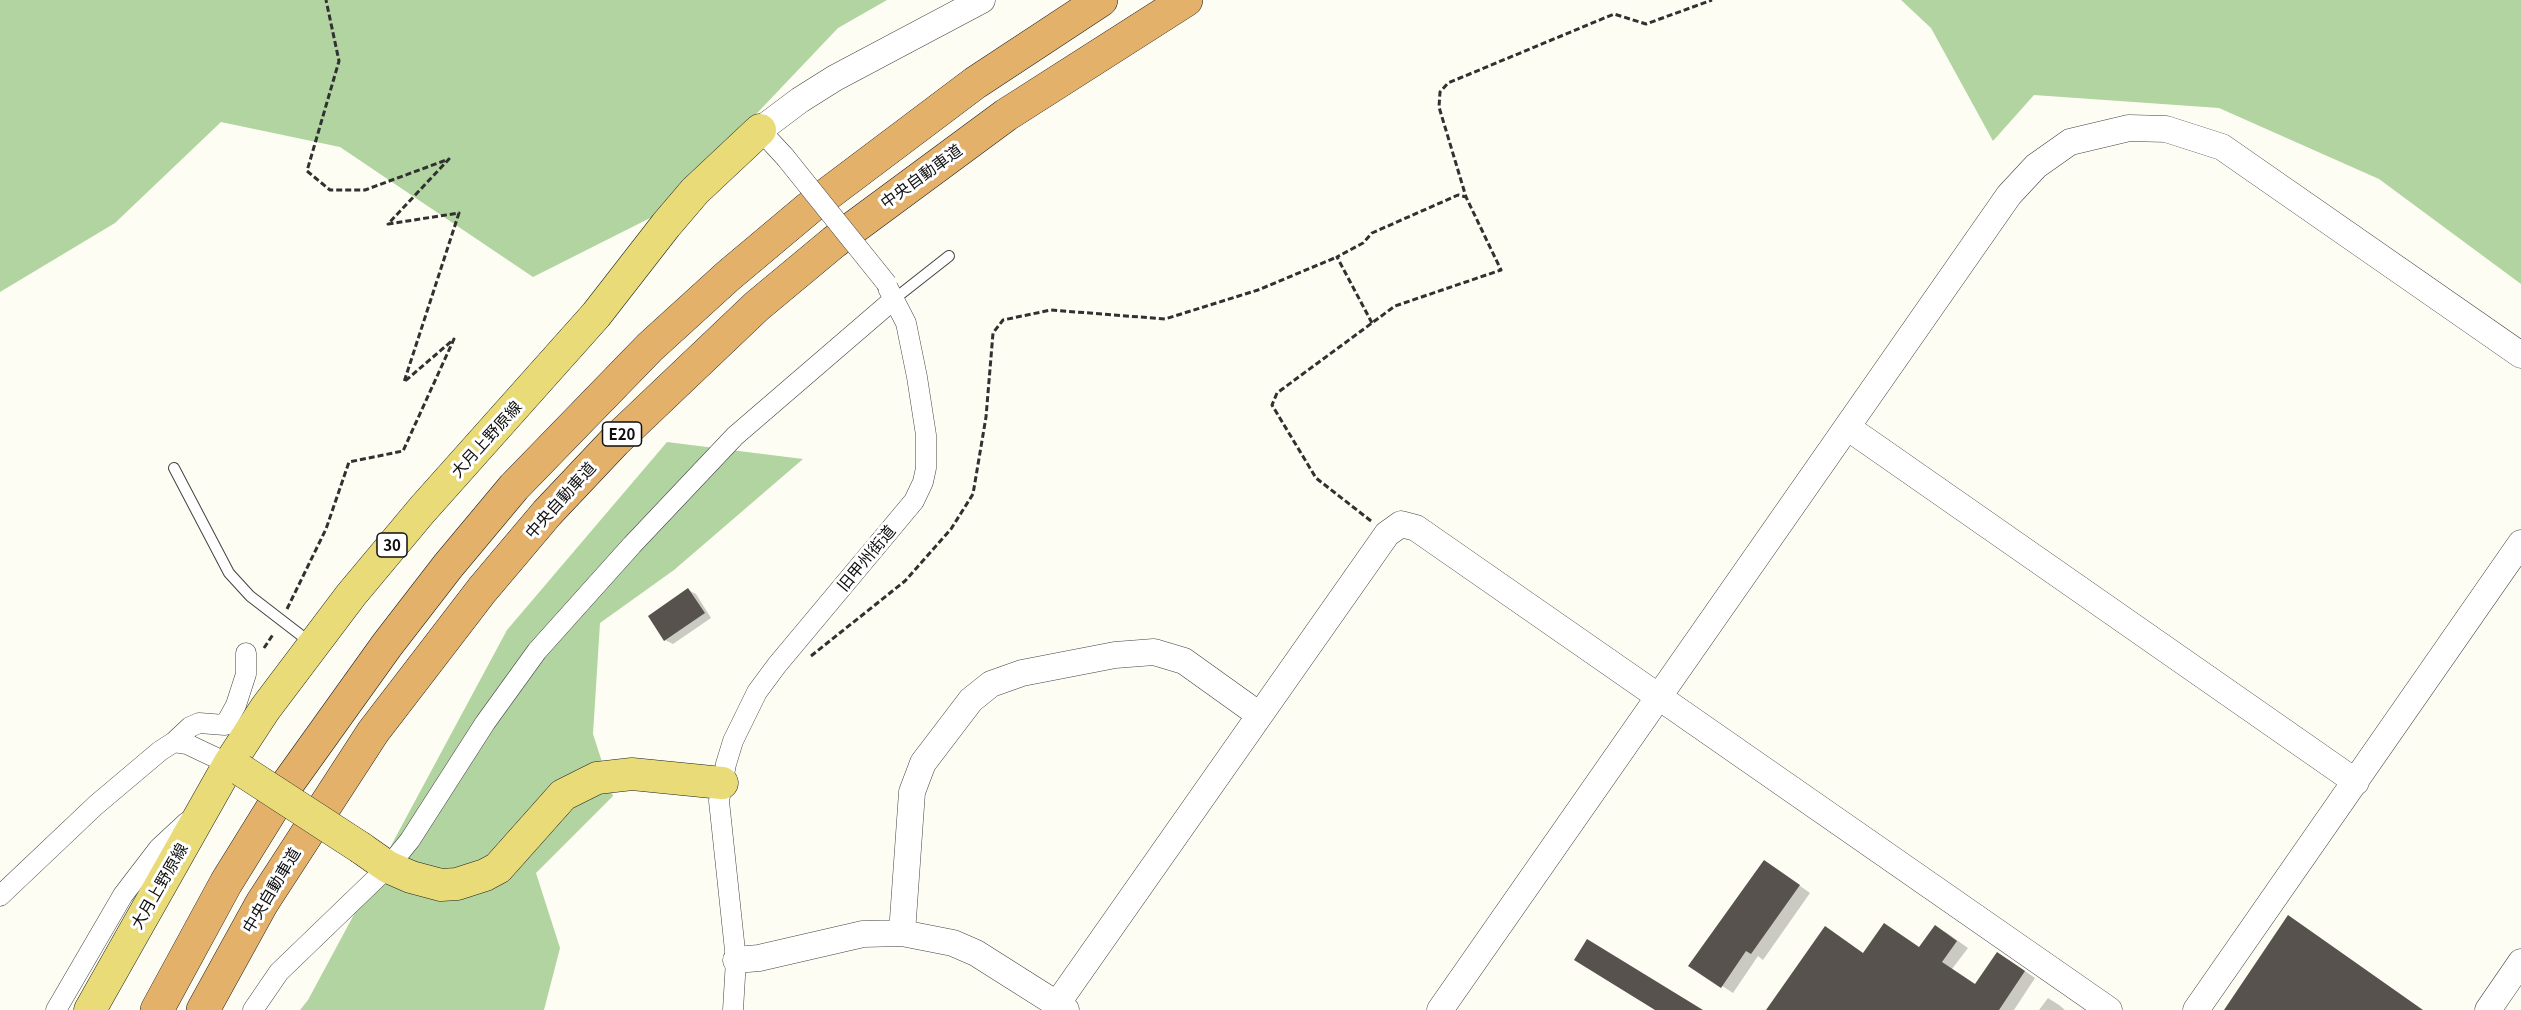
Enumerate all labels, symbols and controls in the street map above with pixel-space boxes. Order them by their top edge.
street label: 中央自動車道 [877,140,965,212]
street label: 大月上野原線 [447,397,525,481]
road number: E20 [602,422,642,446]
street label: 中央自動車道 [521,458,599,542]
street label: 旧甲州街道 [833,521,899,595]
road number: 30 [377,533,407,557]
street label: 大月上野原線 [127,840,191,932]
street label: 中央自動車道 [238,844,304,936]

